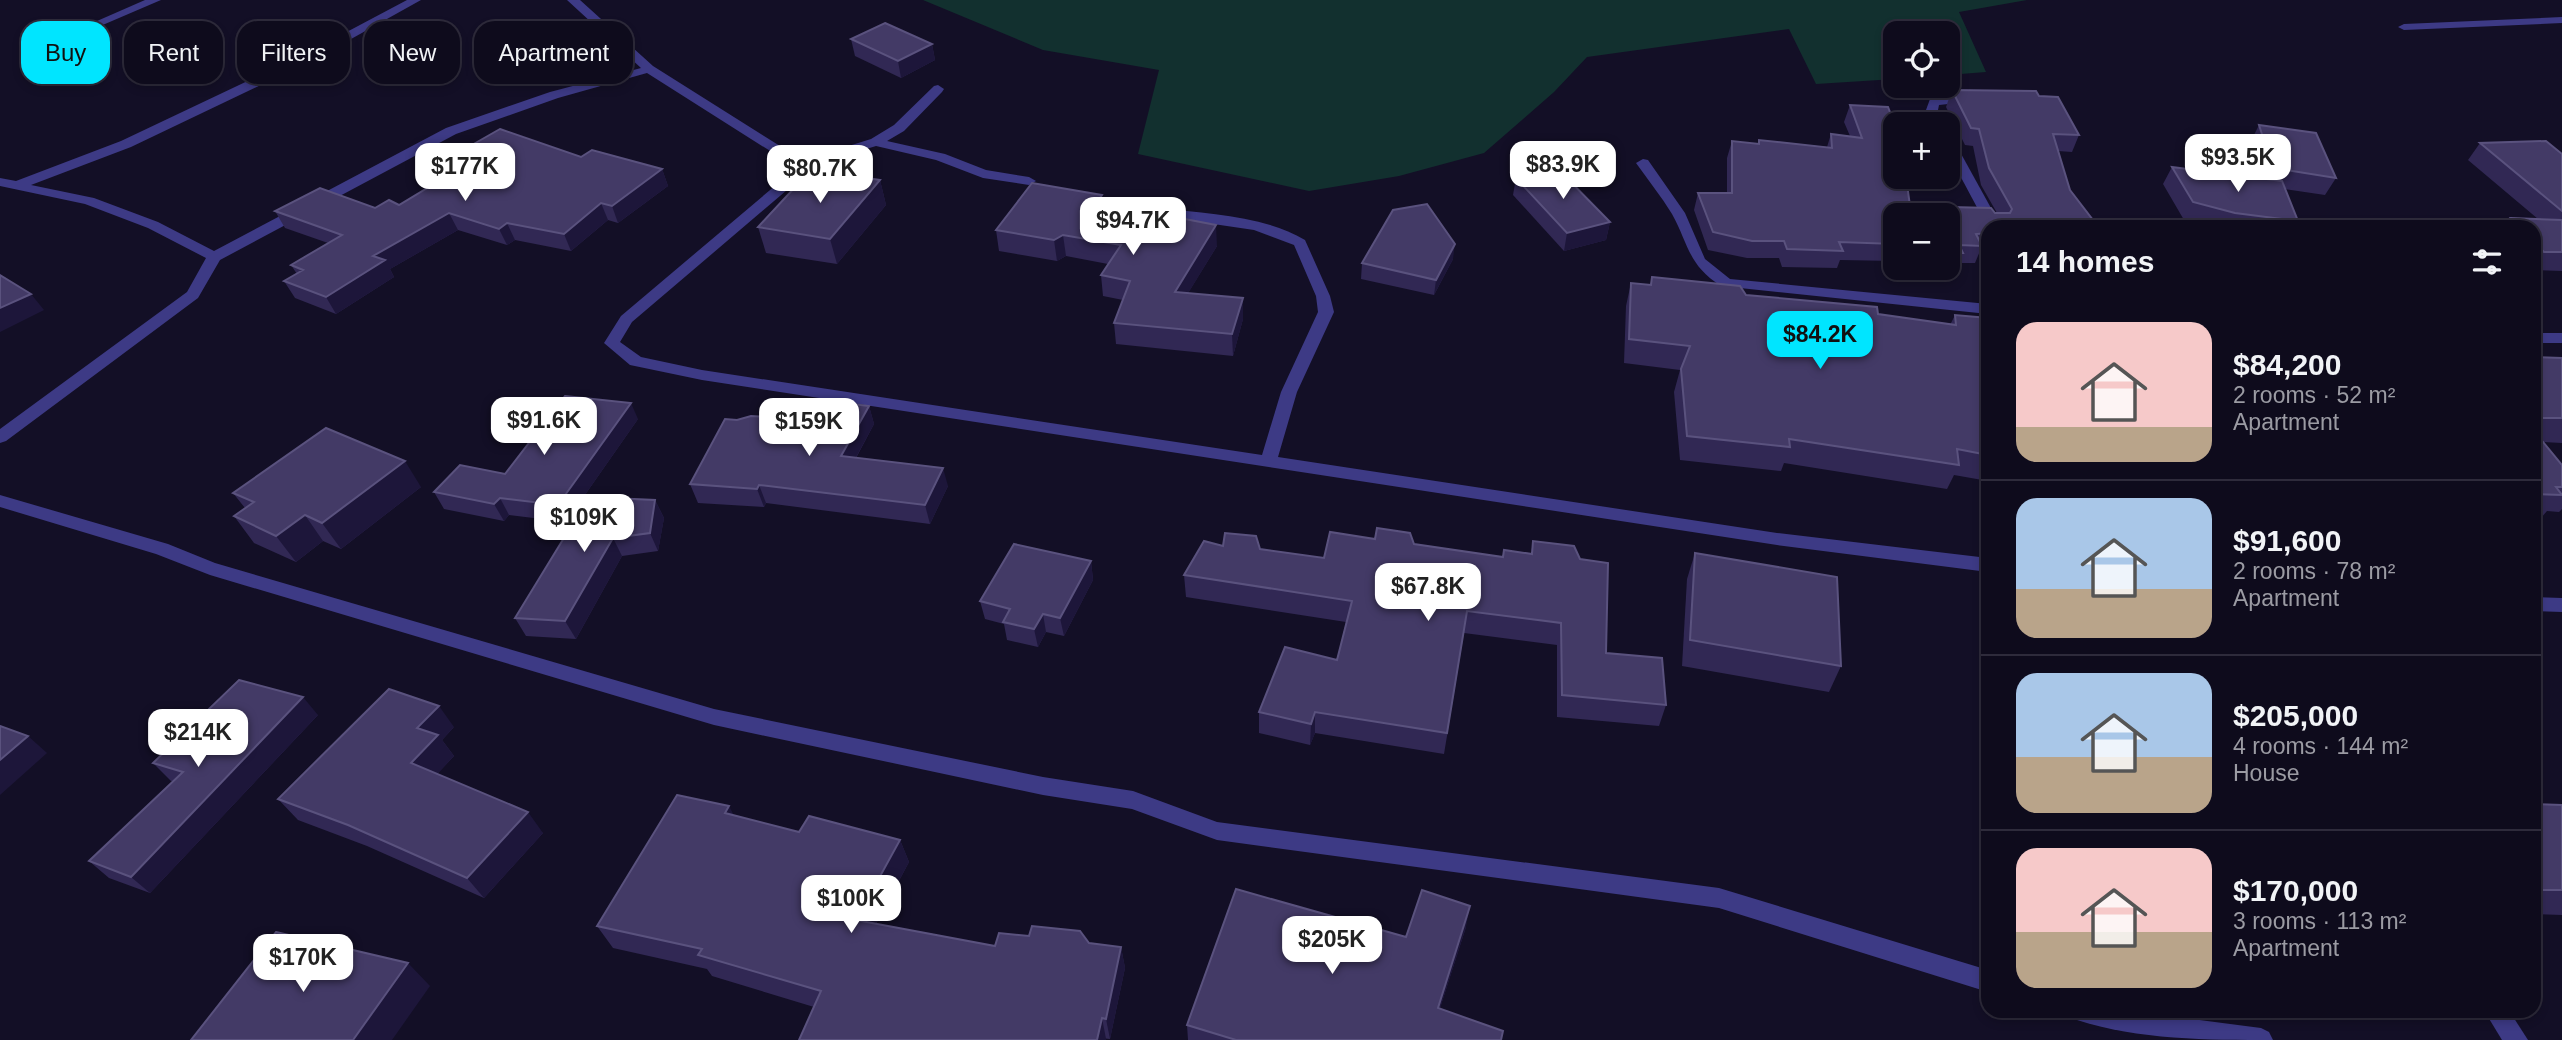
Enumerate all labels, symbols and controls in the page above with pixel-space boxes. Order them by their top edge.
chip: Buy [21,21,110,84]
chip: Rent [124,21,223,84]
chip: Filters [237,21,350,84]
chip: New [364,21,460,84]
chip: Apartment [474,21,633,84]
map controls [1883,21,1960,280]
button: locate [1883,21,1960,98]
button: + [1883,112,1960,189]
pin: $93.5K [2181,134,2295,194]
pin: $83.9K [1506,142,1620,201]
pin: $177K [416,144,514,203]
text: $93.5K [2201,144,2275,170]
pin: $80.7K [763,146,877,205]
text: $83.9K [1526,151,1600,177]
text: $177K [431,153,499,179]
text: $80.7K [783,155,857,181]
pin: $94.7K [1076,198,1190,257]
button: − [1883,203,1960,280]
text: $94.7K [1096,207,1170,233]
icon: filters [2468,243,2506,281]
text: 14 homes [2016,245,2154,278]
pin: $84.2K [1763,312,1877,371]
text: $84.2K [1783,321,1857,347]
text: $84,200 [2233,348,2341,381]
icon: home [2072,350,2156,434]
text: 2 rooms · 52 m² [2233,382,2395,408]
pin: $91.6K [487,398,601,457]
pin: $159K [760,398,858,458]
text: $91.6K [507,407,581,433]
text: $159K [775,408,843,434]
text: Apartment [2233,409,2339,435]
pin: $109K [535,494,633,554]
text: $109K [550,504,618,530]
text: $91,600 [2233,524,2341,557]
icon: home [2072,526,2156,610]
text: 2 rooms · 78 m² [2233,558,2395,584]
pin: $67.8K [1371,564,1485,623]
text: $67.8K [1391,573,1465,599]
text: Apartment [2233,585,2339,611]
text: $205,000 [2233,699,2358,732]
icon: home [2072,701,2156,785]
pin: $214K [149,710,247,769]
text: $214K [164,719,232,745]
text: 4 rooms · 144 m² [2233,733,2408,759]
text: House [2233,760,2299,786]
text: $170,000 [2233,874,2358,907]
pin: $100K [802,876,900,935]
icon: home [2072,876,2156,960]
text: $100K [817,885,885,911]
text: 3 rooms · 113 m² [2233,908,2406,934]
pin: $205K [1283,916,1381,976]
text: $205K [1298,926,1366,952]
pin: $170K [254,934,352,994]
text: Apartment [2233,935,2339,961]
text: $170K [269,944,337,970]

